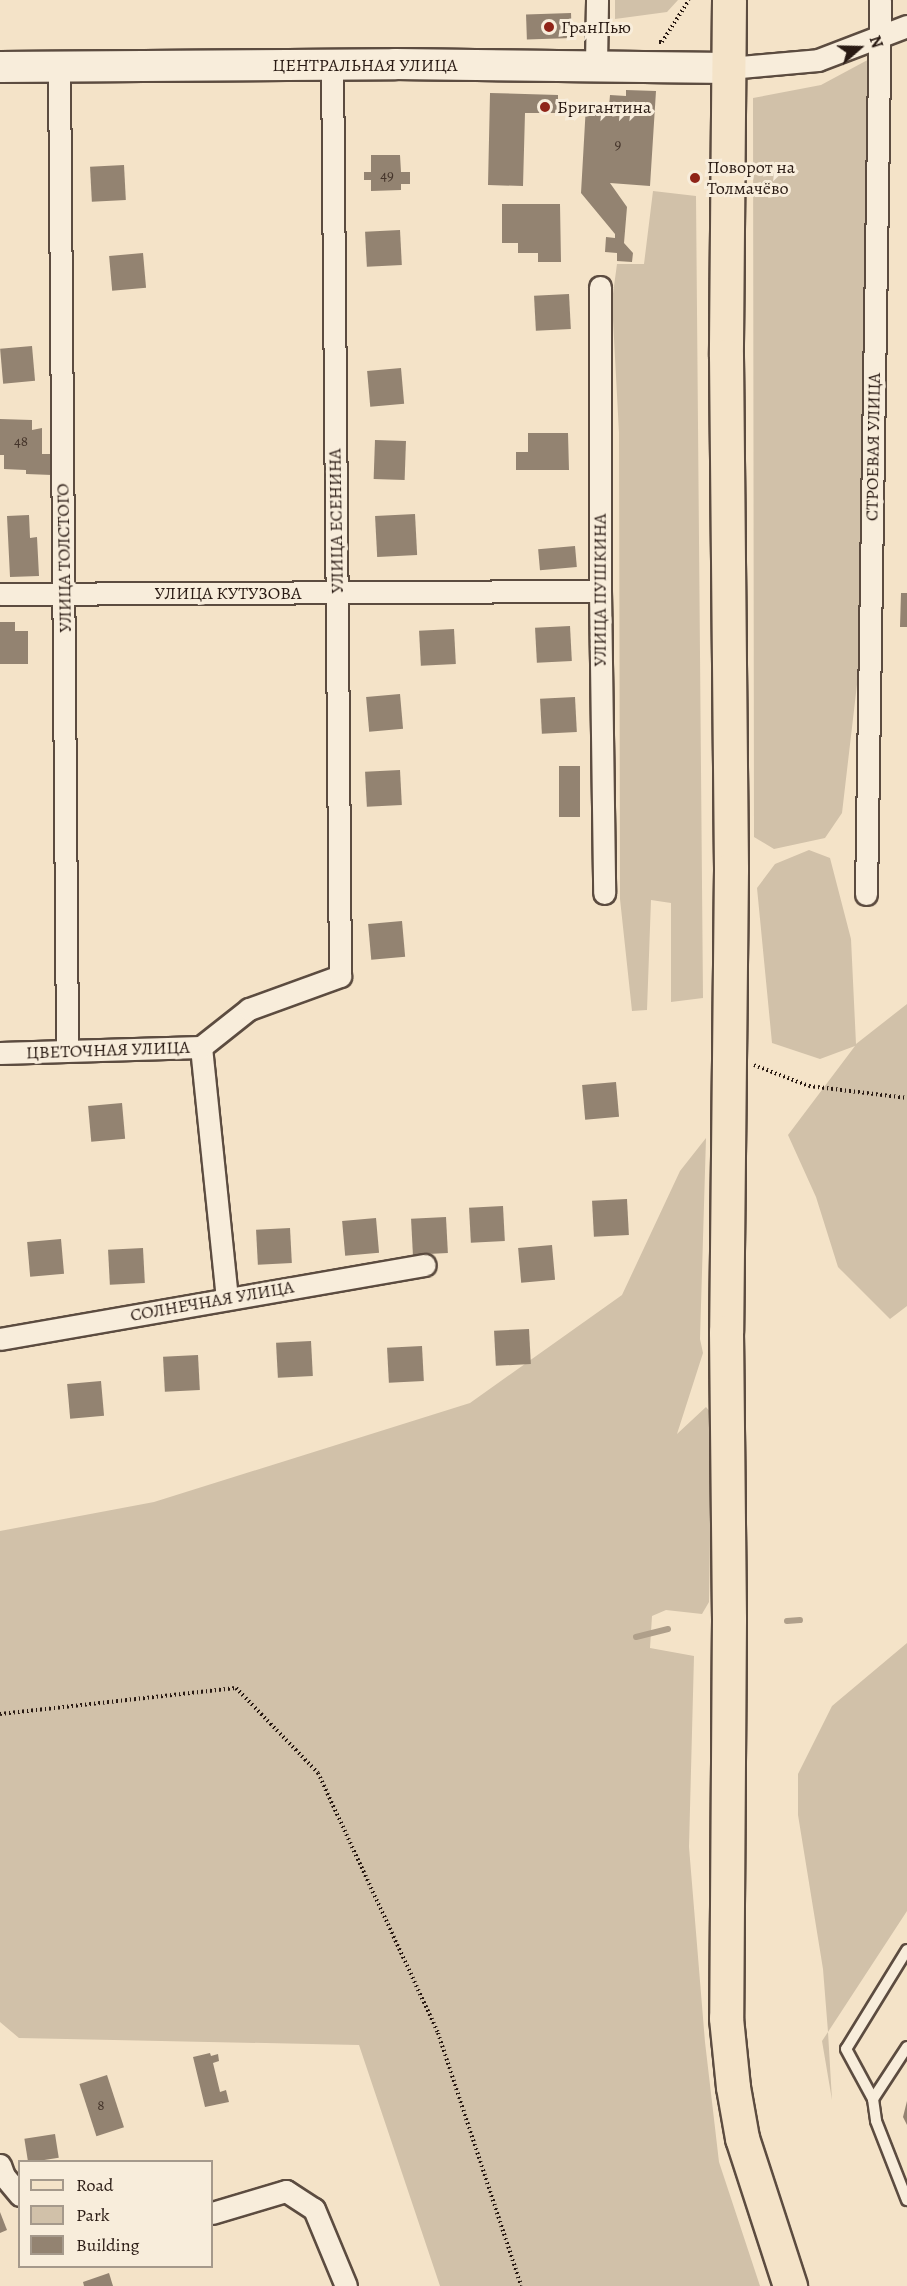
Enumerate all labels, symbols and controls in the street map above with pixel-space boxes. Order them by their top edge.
place label: ГранПью [561,16,631,38]
north arrow [829,18,889,78]
marker: ГранПью [542,20,556,34]
text: N [864,33,888,51]
street label: ЦЕНТРАЛЬНАЯ УЛИЦА [272,54,458,76]
place label: Бригантина [557,96,651,118]
marker: Бригантина [538,100,552,114]
house number: 9 [615,136,621,154]
place label: Поворот на Толмачёво [707,157,795,200]
house number: 49 [380,167,394,185]
marker: Поворот на Толмачёво [688,171,702,185]
street label: СТРОЕВАЯ УЛИЦА [861,373,885,521]
house number: 48 [14,433,28,451]
street label: УЛИЦА ЕСЕНИНА [324,448,348,594]
street label: УЛИЦА ТОЛСТОГО [52,483,76,633]
street label: УЛИЦА ПУШКИНА [589,513,611,667]
street label: УЛИЦА КУТУЗОВА [155,582,301,604]
street label: ЦВЕТОЧНАЯ УЛИЦА [26,1036,190,1064]
street label: СОЛНЕЧНАЯ УЛИЦА [129,1276,295,1326]
house number: 8 [97,2097,105,2115]
legend [18,2160,213,2268]
text: Road [76,2173,113,2197]
text: Park [76,2203,110,2227]
text: Building [76,2233,140,2257]

